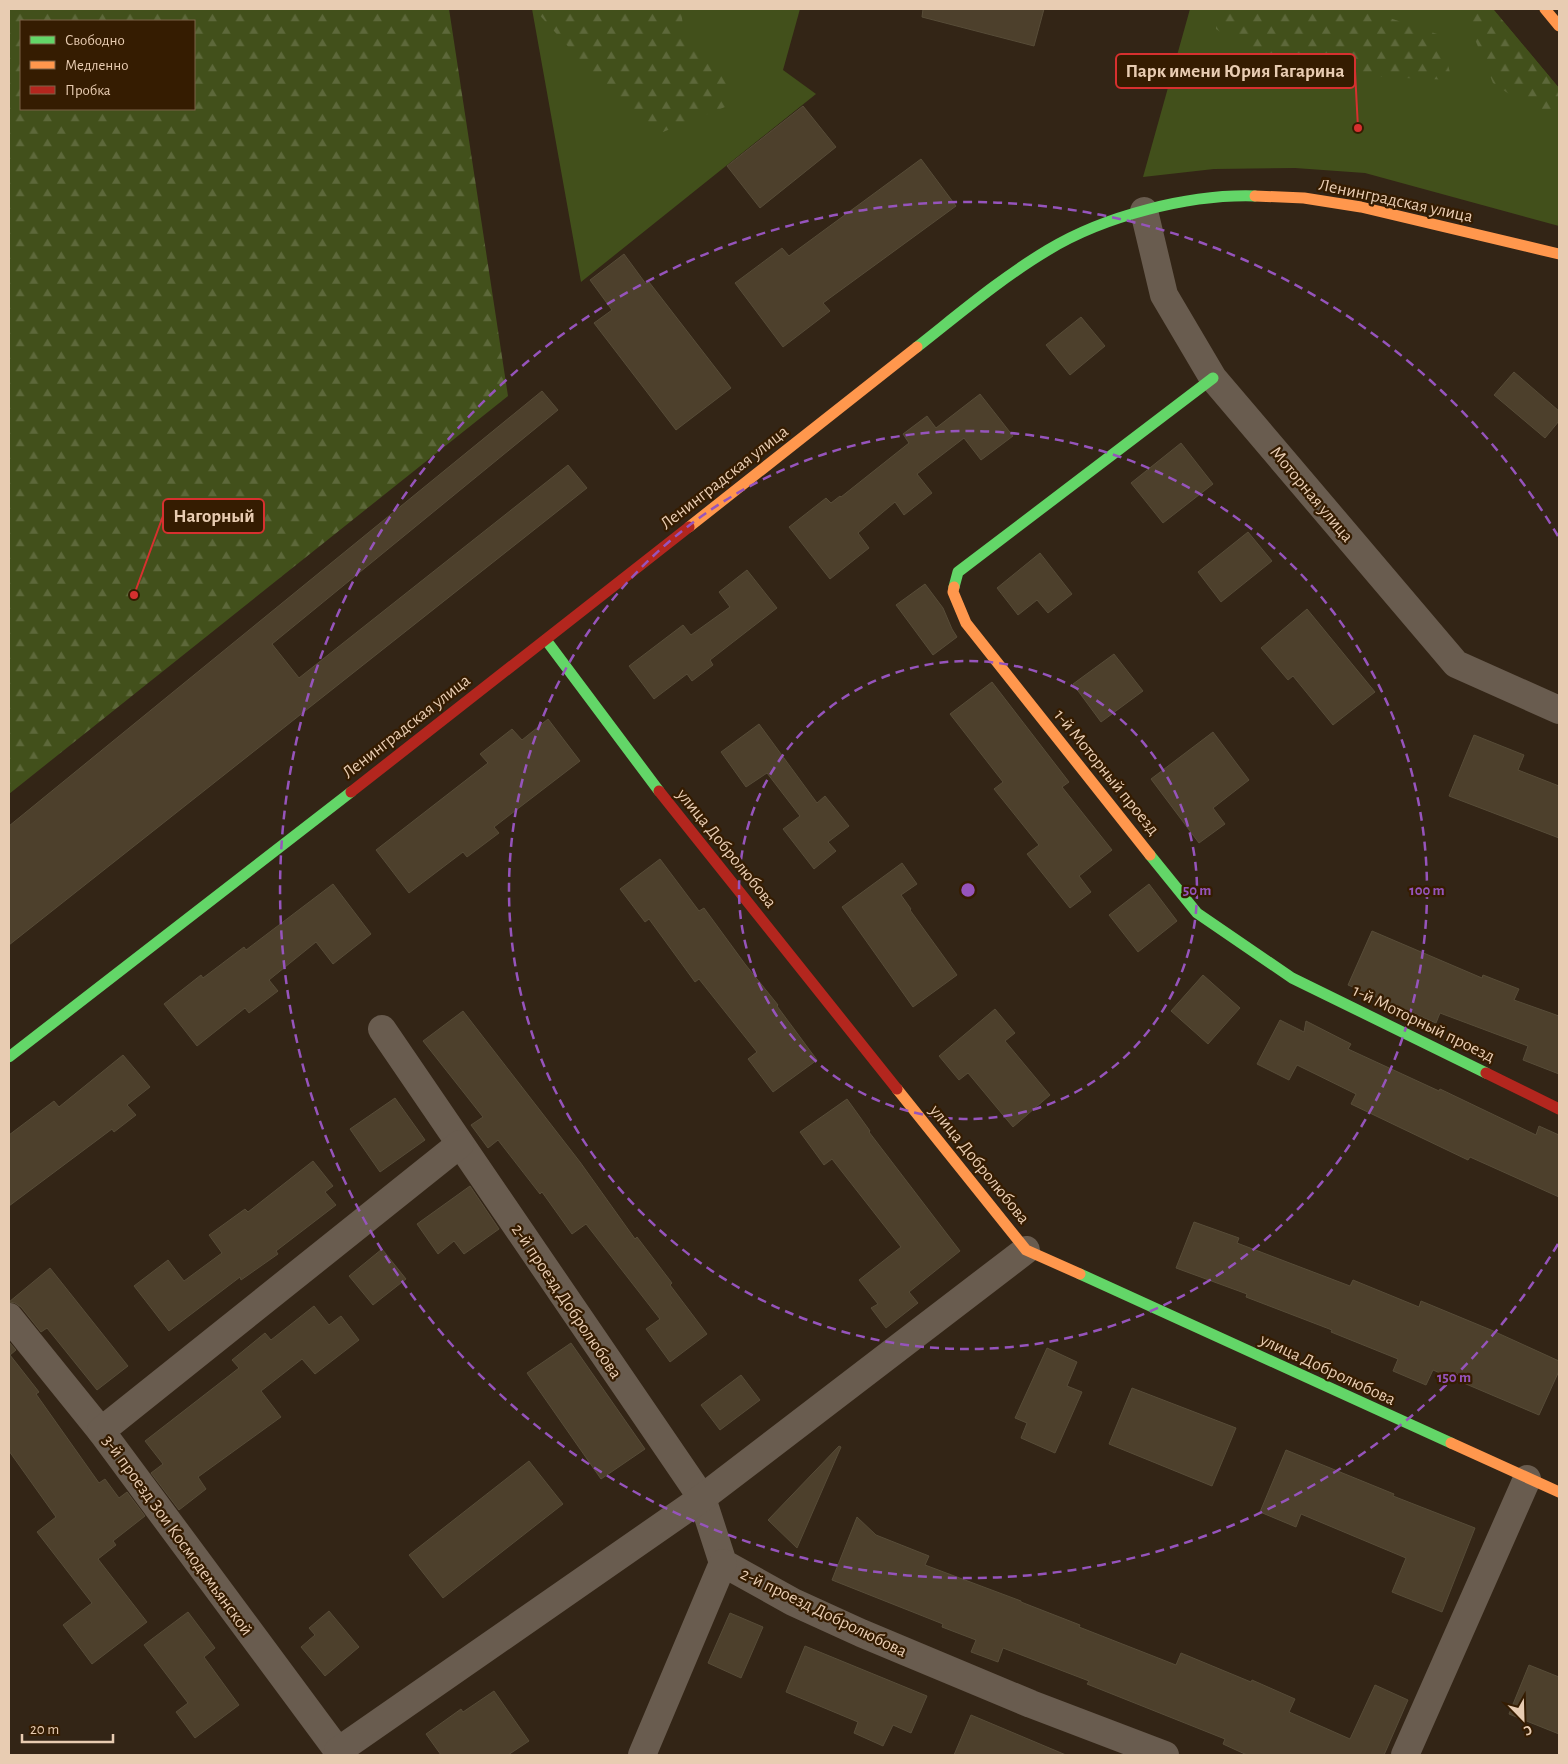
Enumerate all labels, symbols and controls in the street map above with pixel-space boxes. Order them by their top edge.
legend [20,20,195,110]
text: Свободно [65,33,125,48]
callout: Парк имени Юрия Гагарина [1116,54,1355,88]
text: Медленно [65,58,129,73]
text: Парк имени Юрия Гагарина [1125,62,1345,81]
text: Пробка [65,83,111,98]
street label: Ленинградская улица [1317,176,1474,226]
street label: Ленинградская улица [657,422,792,533]
street label: Моторная улица [1266,443,1356,546]
callout: Нагорный [163,499,264,533]
text: Нагорный [173,507,255,526]
street label: Ленинградская улица [339,671,474,782]
street label: 1-й Моторный проезд [1050,706,1162,839]
street label: улица Добролюбова [672,784,780,912]
centre of rings [959,881,977,899]
text: 50 m [1183,883,1211,898]
text: 100 m [1409,883,1445,898]
street label: 1-й Моторный проезд [1350,982,1498,1066]
street label: улица Добролюбова [925,1100,1033,1228]
street label: 2-й проезд Добролюбова [508,1220,625,1382]
street label: улица Добролюбова [1256,1329,1399,1409]
text: 150 m [1437,1370,1471,1385]
street label: 3-й проезд Зои Космодемьянской [99,1432,256,1639]
street label: 2-й проезд Добролюбова [738,1564,910,1661]
north arrow [1498,1694,1548,1744]
scale bar [22,1712,114,1744]
text: 20 m [30,1722,59,1737]
text: С [1521,1722,1534,1738]

